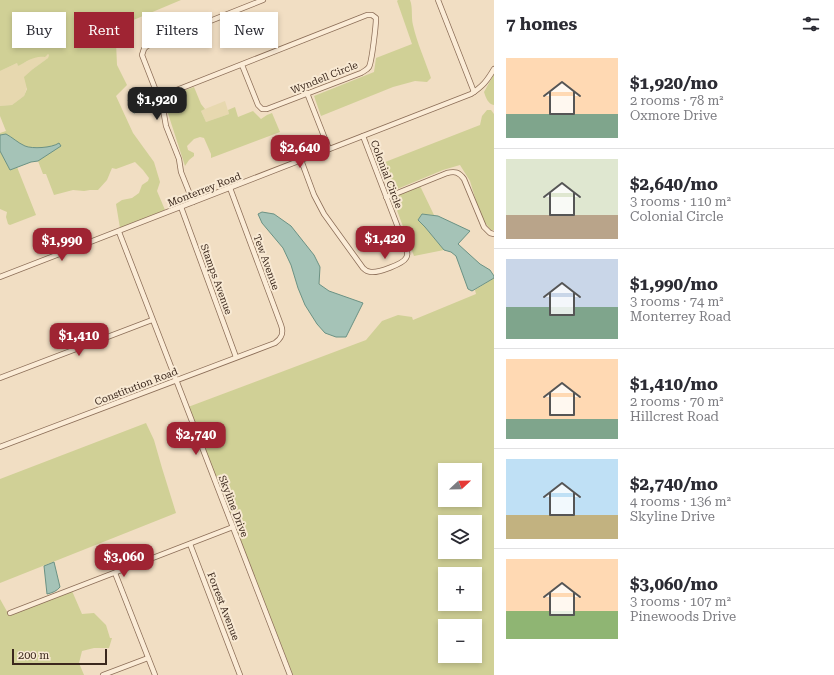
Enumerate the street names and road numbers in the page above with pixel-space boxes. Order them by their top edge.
street label: Wyndell Circle [289,59,360,96]
street label: Colonial Circle [369,139,405,210]
street label: Monterrey Road [166,170,243,209]
street label: Tew Avenue [251,233,282,292]
street label: Stamps Avenue [199,242,235,316]
street label: Constitution Road [93,365,180,407]
street label: Skyline Drive [217,474,251,539]
street label: Forrest Avenue [205,571,242,642]

